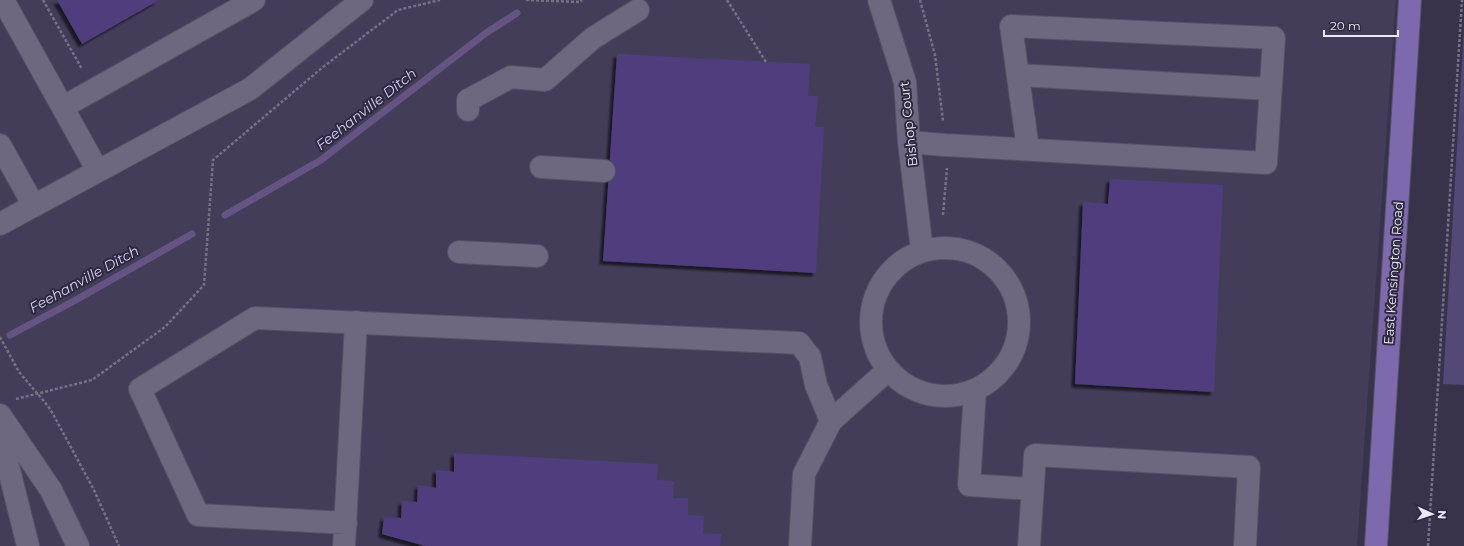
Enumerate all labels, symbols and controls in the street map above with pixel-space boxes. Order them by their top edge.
scale bar [1324,12,1398,38]
text: 20 m [1330,18,1361,33]
water label: Feehanville Ditch [312,64,420,154]
street label: Bishop Court [896,81,920,167]
street label: East Kensington Road [1380,201,1406,345]
water label: Feehanville Ditch [26,241,142,317]
north arrow [1412,494,1452,534]
text: N [1435,510,1449,519]

